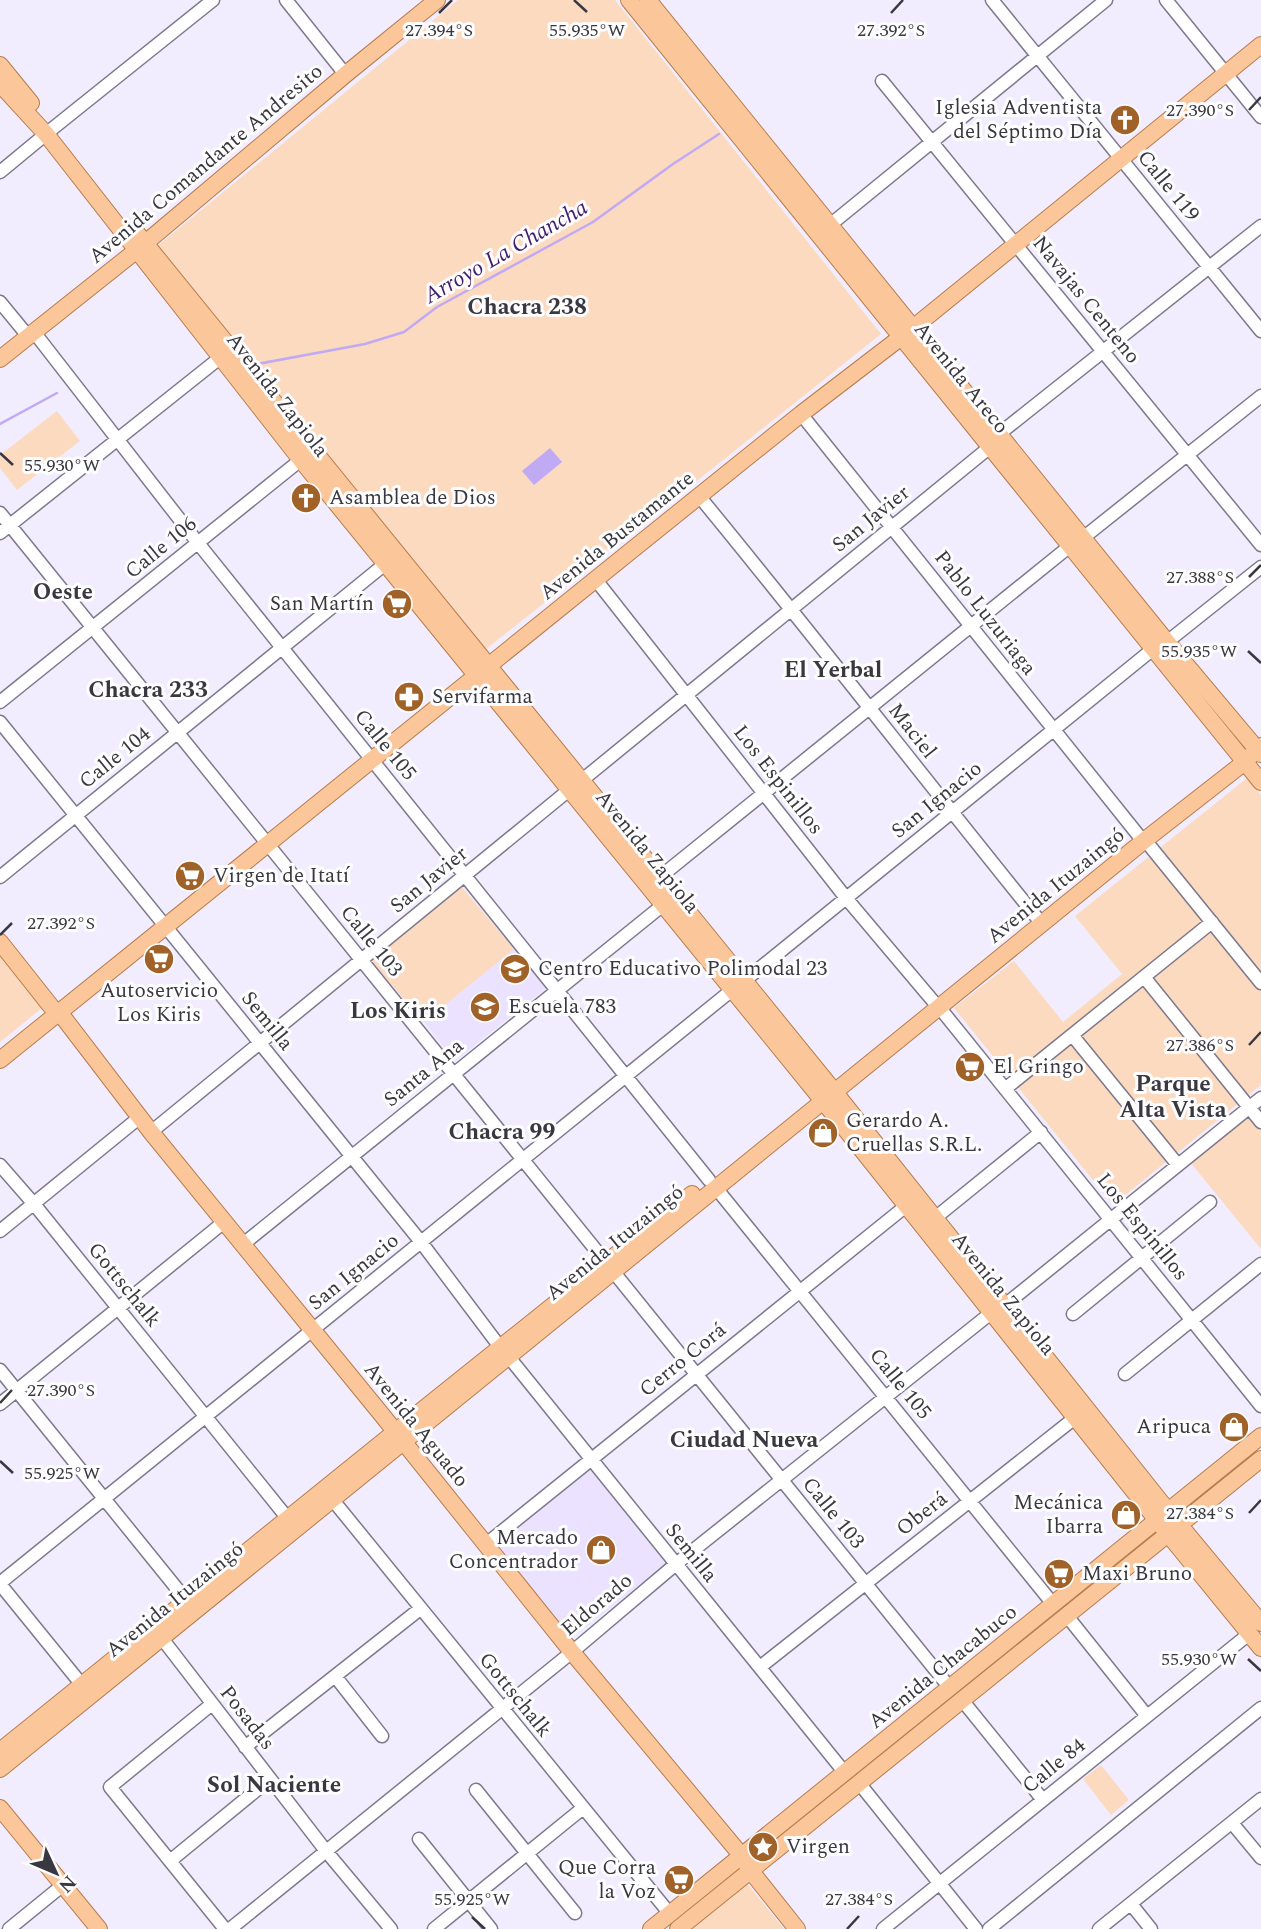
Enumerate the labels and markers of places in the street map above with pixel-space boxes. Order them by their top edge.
place label: Iglesia Adventista del Séptimo Día [935,92,1103,148]
church icon: Iglesia Adventista del Séptimo Día [1108,103,1142,137]
church icon: Asamblea de Dios [289,481,323,515]
place label: Asamblea de Dios [329,482,496,514]
supermarket icon: San Martín [380,587,414,621]
place label: San Martín [270,588,374,620]
pharmacy icon: Servifarma [392,680,426,714]
place label: Servifarma [432,681,533,713]
supermarket icon: Virgen de Itatí [173,859,207,893]
place label: Virgen de Itatí [213,860,351,892]
supermarket icon: Autoservicio Los Kiris [142,942,176,976]
school or university icon: Centro Educativo Polimodal 23 [498,952,532,986]
place label: Centro Educativo Polimodal 23 [538,953,828,985]
place label: Autoservicio Los Kiris [100,975,218,1031]
school or university icon: Escuela 783 [468,990,502,1024]
place label: Escuela 783 [508,991,616,1023]
supermarket icon: El Gringo [953,1050,987,1084]
place label: El Gringo [993,1051,1084,1083]
place label: Gerardo A. Cruellas S.R.L. [846,1105,982,1161]
shop icon: Gerardo A. Cruellas S.R.L. [806,1116,840,1150]
shop icon: Aripuca [1217,1410,1251,1444]
place label: Aripuca [1136,1411,1212,1443]
place label: Mecánica Ibarra [1013,1487,1104,1543]
shop icon: Mecánica Ibarra [1109,1498,1143,1532]
place label: Mercado Concentrador [449,1522,578,1578]
shop icon: Mercado Concentrador [584,1533,618,1567]
supermarket icon: Maxi Bruno [1042,1557,1076,1591]
place label: Maxi Bruno [1082,1558,1192,1590]
place icon: Virgen [746,1830,780,1864]
place label: Virgen [786,1831,850,1863]
place label: Que Corra la Voz [558,1852,657,1908]
supermarket icon: Que Corra la Voz [662,1863,696,1897]

